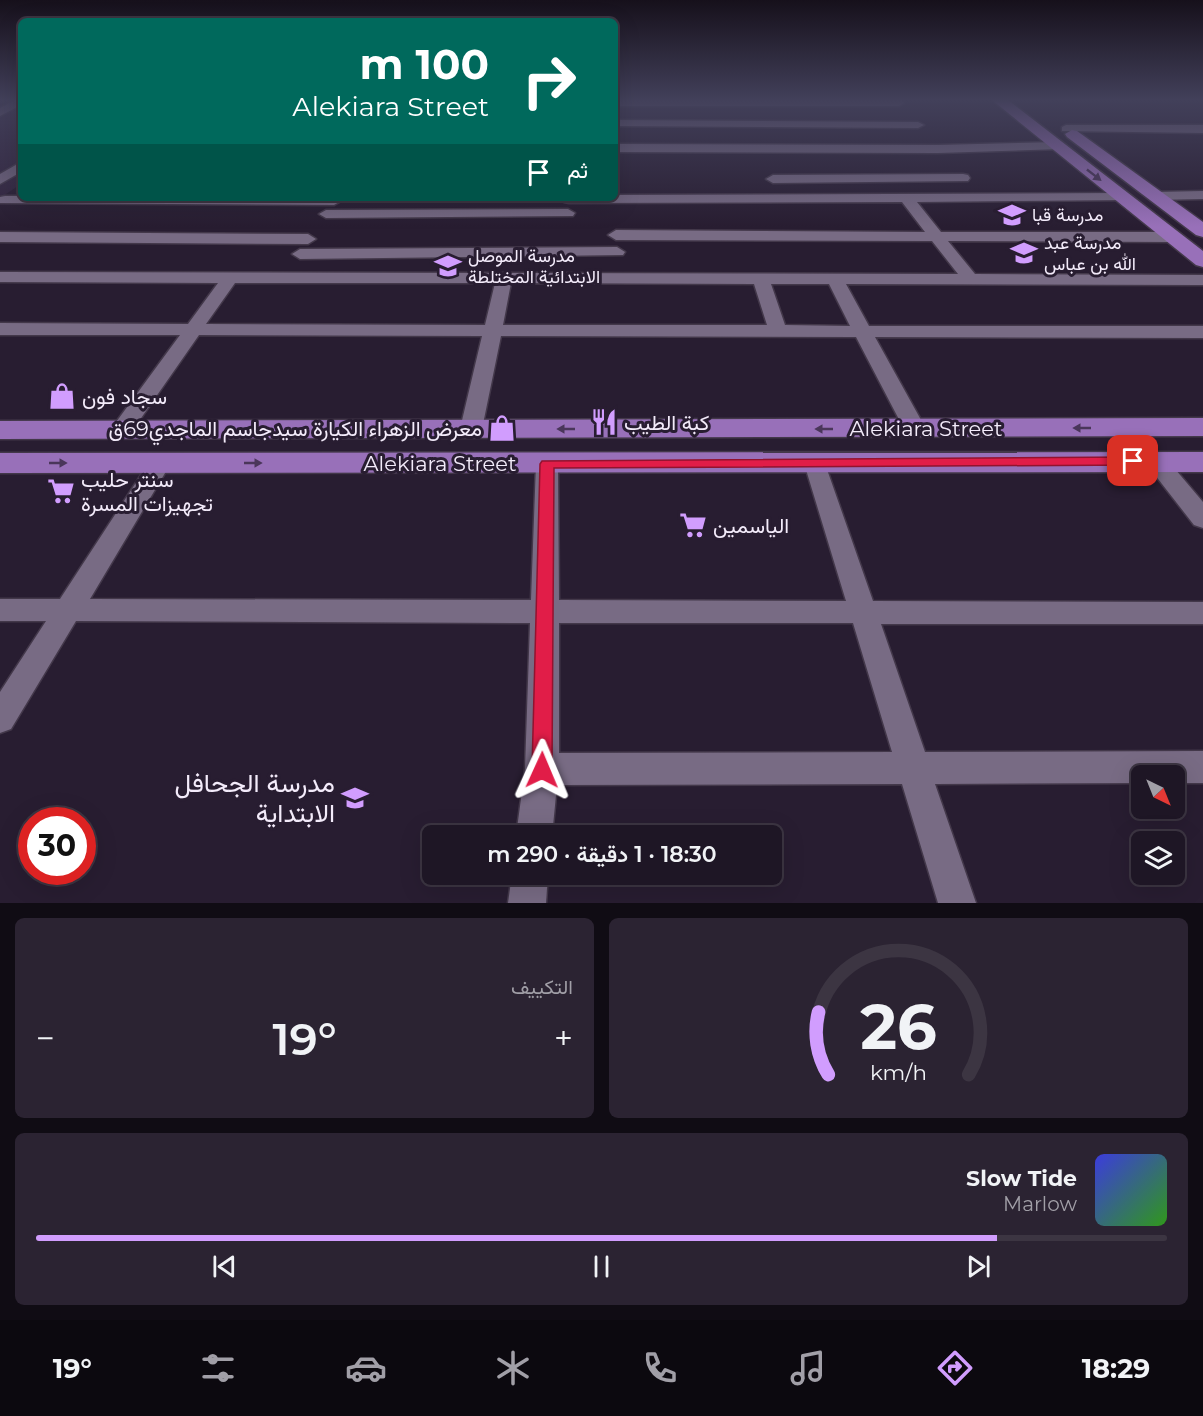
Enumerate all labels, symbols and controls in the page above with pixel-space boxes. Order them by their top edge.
text: 100 m [360,38,489,90]
icon: right [510,42,588,120]
text: Alekiara Street [292,90,489,123]
icon: arrive [522,156,555,189]
text: ثم [567,157,588,184]
one-way arrow [1086,169,1102,182]
school or university icon: مدرسة قبا [997,200,1027,230]
place label: مدرسة قبا [1032,204,1103,226]
place label: مدرسة عبد الله بن عباس [1044,232,1136,275]
school or university icon: مدرسة عبد الله بن عباس [1009,238,1039,268]
place label: مدرسة الموصل الابتدائية المختلطة [468,245,600,288]
school or university icon: مدرسة الموصل الابتدائية المختلطة [433,251,463,281]
shop icon: سجاد فون [47,381,77,411]
place label: سجاد فون [82,384,167,410]
restaurant icon: كبة الطيب [589,407,619,437]
place label: كبة الطيب [624,410,709,435]
shop icon: معرض الزهراء الكيارة سيدجاسم الماجدي69ق [487,413,517,443]
place label: معرض الزهراء الكيارة سيدجاسم الماجدي69ق [109,416,482,446]
street label: Alekiara Street [850,416,1002,441]
one-way arrow [1072,423,1091,433]
one-way arrow [556,424,575,434]
one-way arrow [814,424,833,434]
pin [1107,435,1158,486]
icon: arrive [1116,444,1149,477]
street label: Alekiara Street [364,451,516,476]
one-way arrow [49,458,68,468]
one-way arrow [244,458,263,468]
place label: سنتر حليب تجهيزات المسرة [81,467,213,517]
supermarket icon: سنتر حليب تجهيزات المسرة [46,476,76,506]
supermarket icon: الياسمين [678,510,708,540]
place label: الياسمين [713,513,789,538]
position arrow [510,738,574,802]
north arrow [1131,765,1185,819]
map controls [1131,765,1185,885]
place label: مدرسة الجحافل الابتداية [175,767,335,829]
school or university icon: مدرسة الجحافل الابتداية [340,783,370,813]
speed limit sign: 30 [18,807,96,885]
button: layers [1131,831,1185,885]
text: 18:30 · 1 دقيقة · 290 m [487,841,717,868]
text: التكييف [511,975,573,999]
text: 26 [860,989,937,1065]
text: 19° [272,1011,337,1066]
text: − [36,1018,55,1058]
text: + [554,1018,573,1058]
text: km/h [870,1059,927,1085]
text: Slow Tide [966,1165,1077,1192]
text: Marlow [1003,1192,1077,1216]
icon: previous [208,1250,241,1283]
icon: pause [585,1250,618,1283]
icon: next [962,1250,995,1283]
icon: filters [197,1347,239,1389]
icon: car [345,1347,387,1389]
icon: climate [492,1347,534,1389]
icon: phone [639,1347,681,1389]
icon: music [787,1347,829,1389]
icon: directions [934,1347,976,1389]
text: 19° [53,1352,92,1385]
text: 18:29 [1082,1352,1150,1385]

